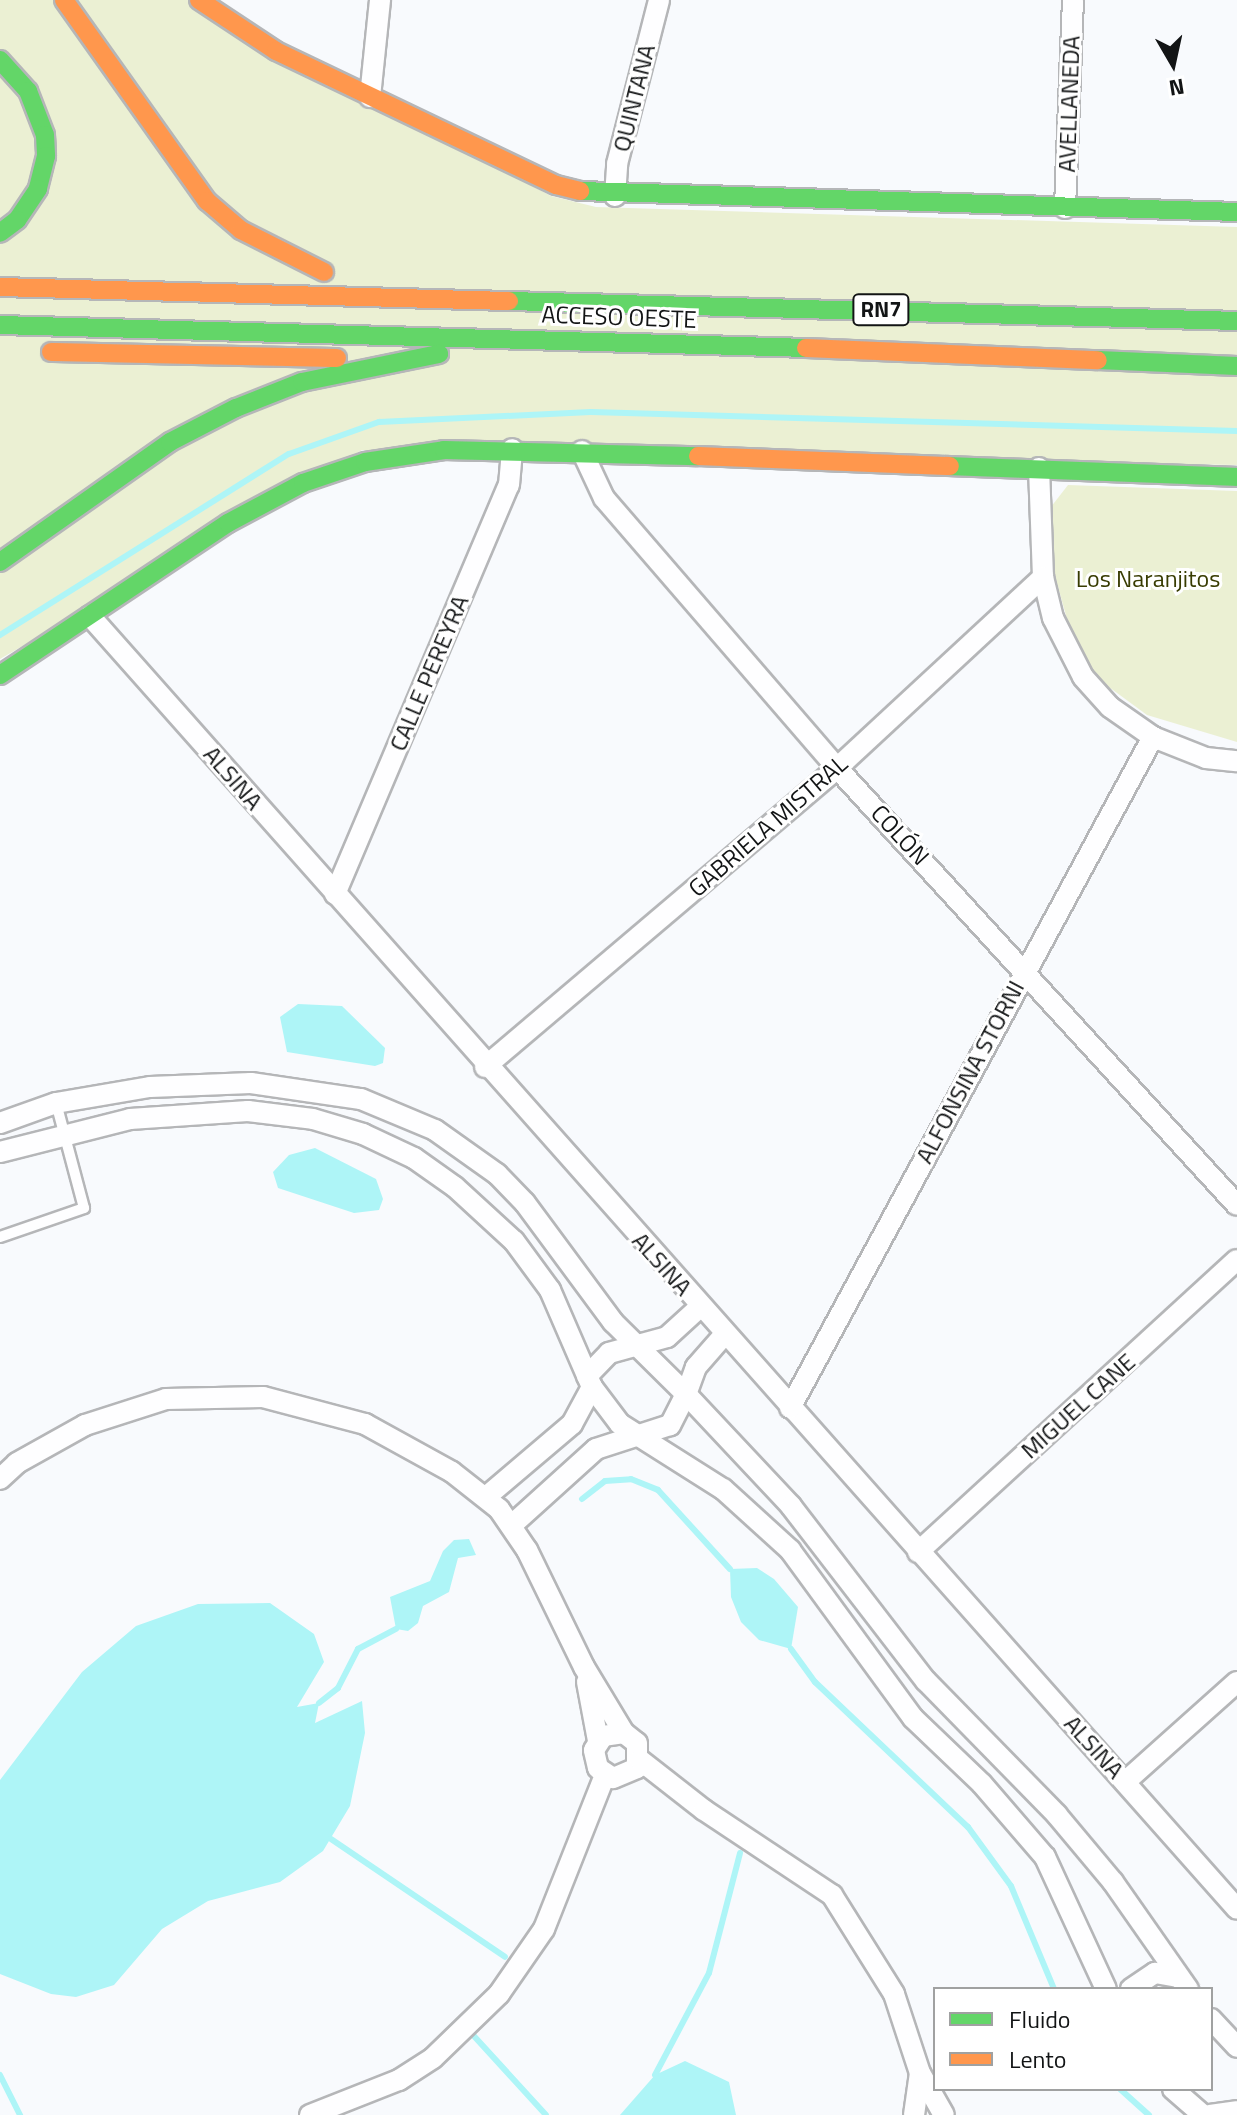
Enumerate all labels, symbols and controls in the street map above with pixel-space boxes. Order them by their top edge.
north arrow [1133,24,1213,104]
street label: AVELLANEDA [1052,35,1086,173]
street label: QUINTANA [607,41,661,155]
text: N [1167,70,1187,106]
road number: RN7 [851,292,911,328]
street label: ACCESO OESTE [541,300,697,334]
park label: Los Naranjitos [1076,565,1220,593]
street label: CALLE PEREYRA [383,591,475,755]
street label: ALSINA [197,740,269,816]
street label: GABRIELA MISTRAL [683,749,853,903]
street label: COLÓN [865,799,935,871]
street label: ALFONSINA STORNI [910,976,1030,1168]
street label: ALSINA [626,1226,698,1302]
street label: MIGUEL CANE [1015,1347,1141,1465]
street label: ALSINA [1058,1709,1130,1785]
legend [933,1987,1213,2091]
text: Fluido [1009,2001,1071,2037]
text: Lento [1009,2041,1066,2077]

